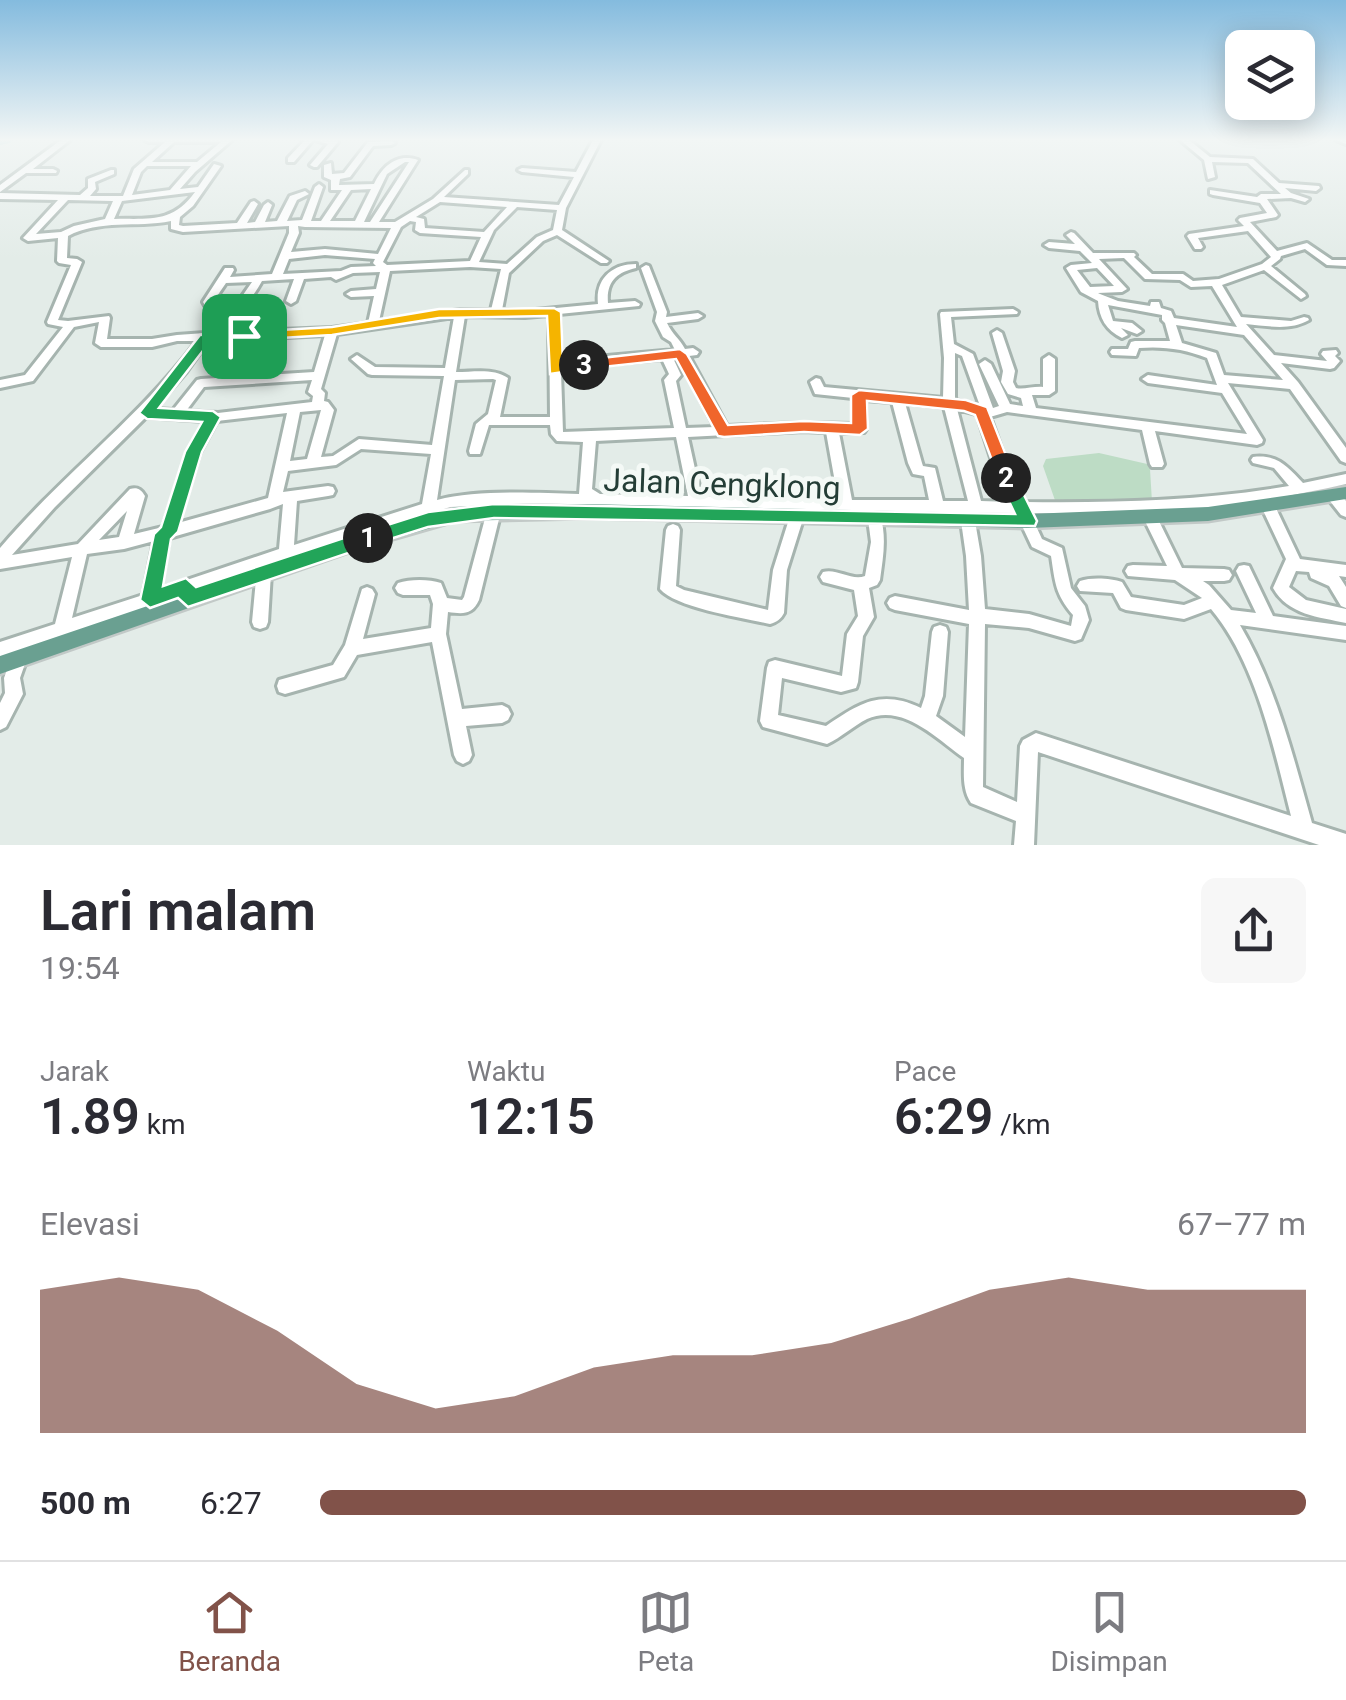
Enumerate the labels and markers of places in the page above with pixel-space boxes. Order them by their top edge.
pin [202,294,287,379]
pin: 3 [559,340,609,390]
pin: 2 [981,453,1031,503]
pin: 1 [343,513,393,563]

